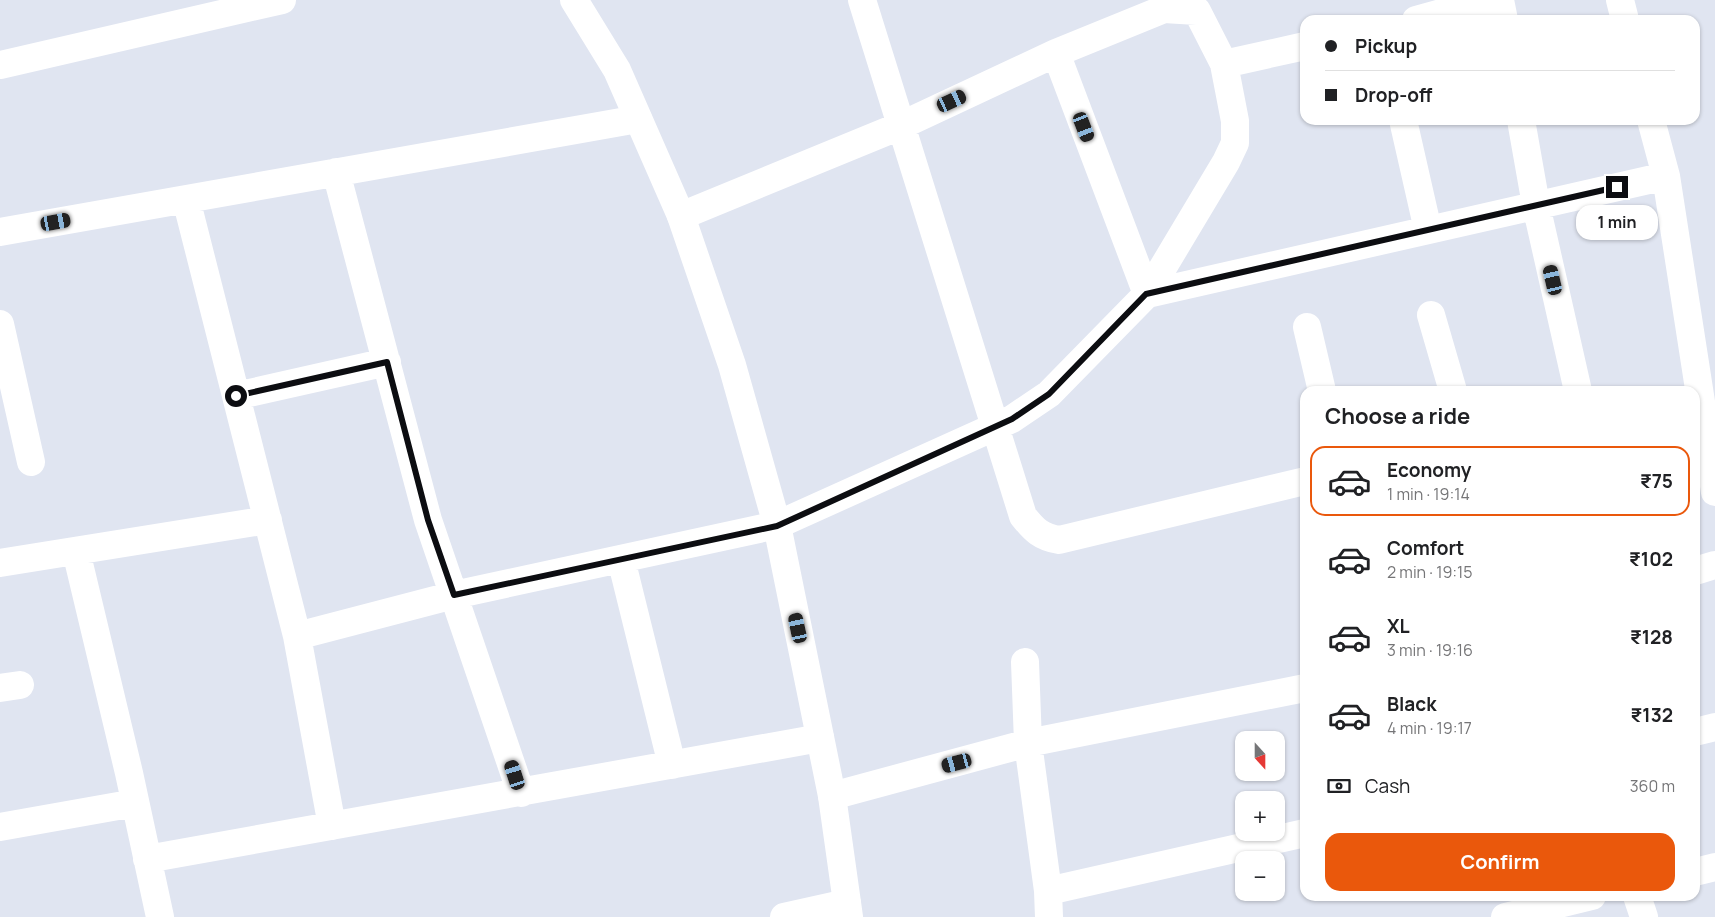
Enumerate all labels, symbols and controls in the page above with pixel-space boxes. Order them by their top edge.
text: Pickup [1355,33,1417,59]
text: Drop-off [1355,82,1432,108]
car [935,88,968,114]
car [1071,110,1096,144]
route end [1606,176,1628,198]
callout: 1 min [1576,204,1658,240]
text: 1 min [1597,211,1637,233]
car [39,212,72,232]
car [1542,264,1563,296]
route start [225,385,247,407]
text: Choose a ride [1325,401,1470,431]
text: Economy [1387,457,1471,483]
icon: car [1327,459,1372,504]
text: ₹75 [1640,468,1673,494]
text: 1 min · 19:14 [1387,483,1470,505]
text: Comfort [1387,535,1464,561]
icon: car [1327,537,1372,582]
text: ₹102 [1629,546,1673,572]
text: 2 min · 19:15 [1387,561,1473,583]
car [787,612,808,644]
text: XL [1387,613,1410,639]
icon: car [1327,615,1372,660]
text: ₹128 [1630,624,1673,650]
text: 3 min · 19:16 [1387,639,1473,661]
text: Black [1387,691,1436,717]
icon: car [1327,693,1372,738]
text: ₹132 [1631,702,1673,728]
text: 4 min · 19:17 [1387,717,1472,739]
north arrow [1235,731,1285,781]
map controls [1235,731,1285,901]
car [940,752,973,774]
car [503,758,526,792]
icon: cash [1325,772,1353,800]
text: Cash [1365,773,1410,799]
text: 360 m [1630,775,1675,797]
button: + [1235,791,1285,841]
button: Confirm [1325,833,1675,891]
button: − [1235,851,1285,901]

